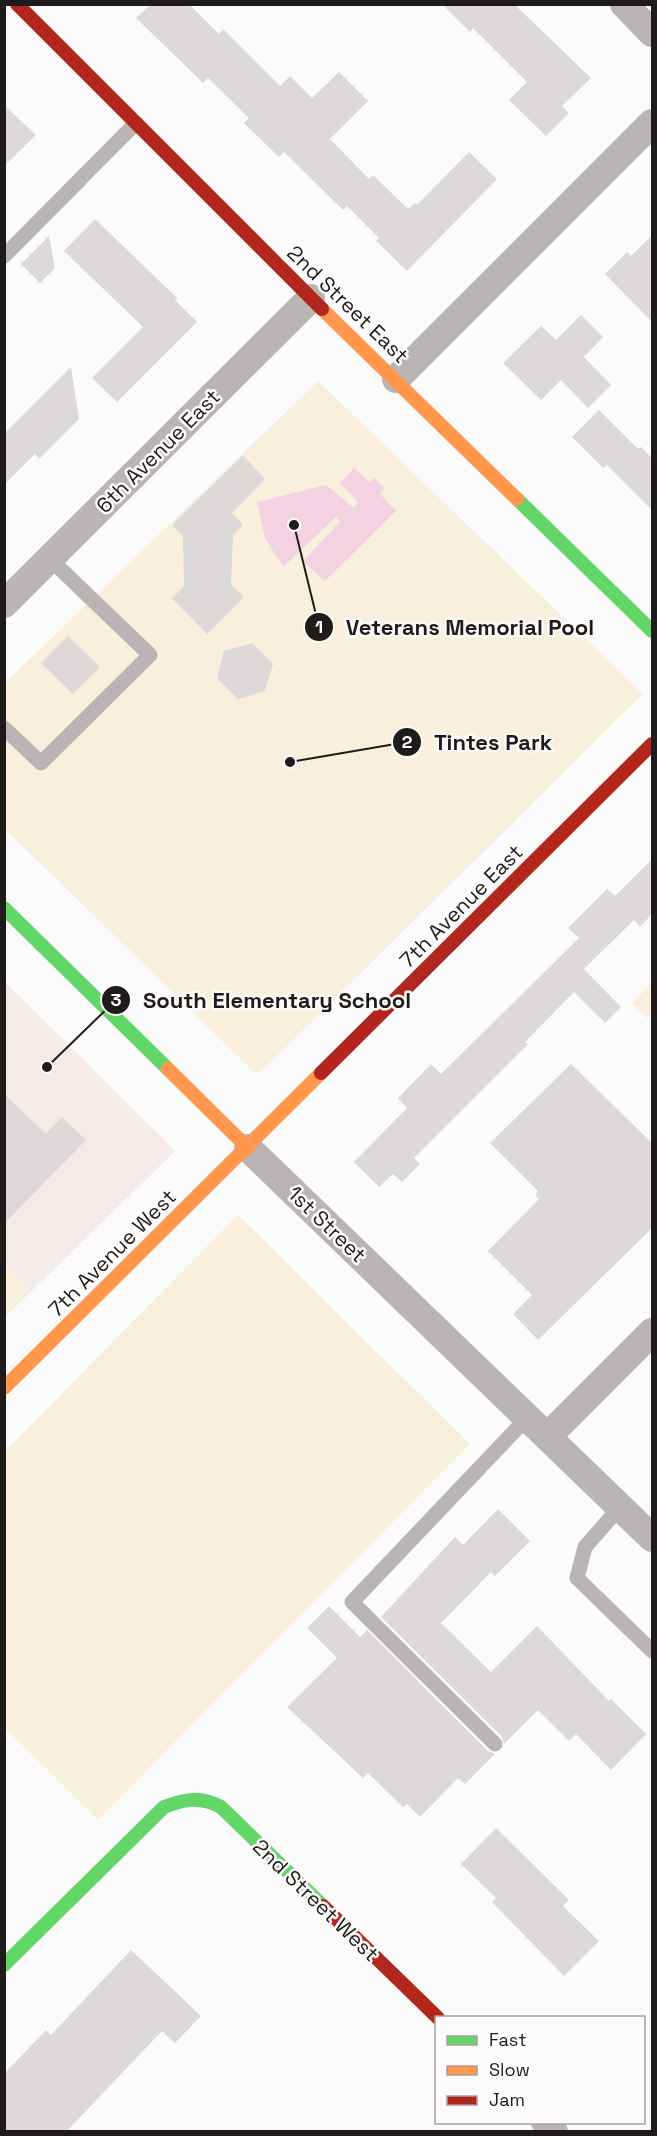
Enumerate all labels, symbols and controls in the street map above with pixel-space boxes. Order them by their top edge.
street label: 2nd Street East [282,239,414,369]
street label: 6th Avenue East [90,383,226,519]
callout: Veterans Memorial Pool [304,607,607,647]
text: Veterans Memorial Pool [346,613,594,641]
text: 1 [315,615,323,638]
callout: Tintes Park [392,722,564,762]
text: Tintes Park [434,728,553,756]
text: 2 [402,730,413,753]
street label: 7th Avenue East [394,839,528,973]
callout: South Elementary School [101,980,423,1020]
text: South Elementary School [143,986,411,1014]
text: 3 [111,988,122,1011]
street label: 1st Street [282,1180,372,1268]
street label: 7th Avenue West [42,1183,182,1323]
street label: 2nd Street West [247,1833,385,1967]
legend [435,2016,645,2124]
text: Fast [489,2028,526,2051]
text: Slow [489,2058,530,2081]
text: Jam [489,2088,525,2111]

